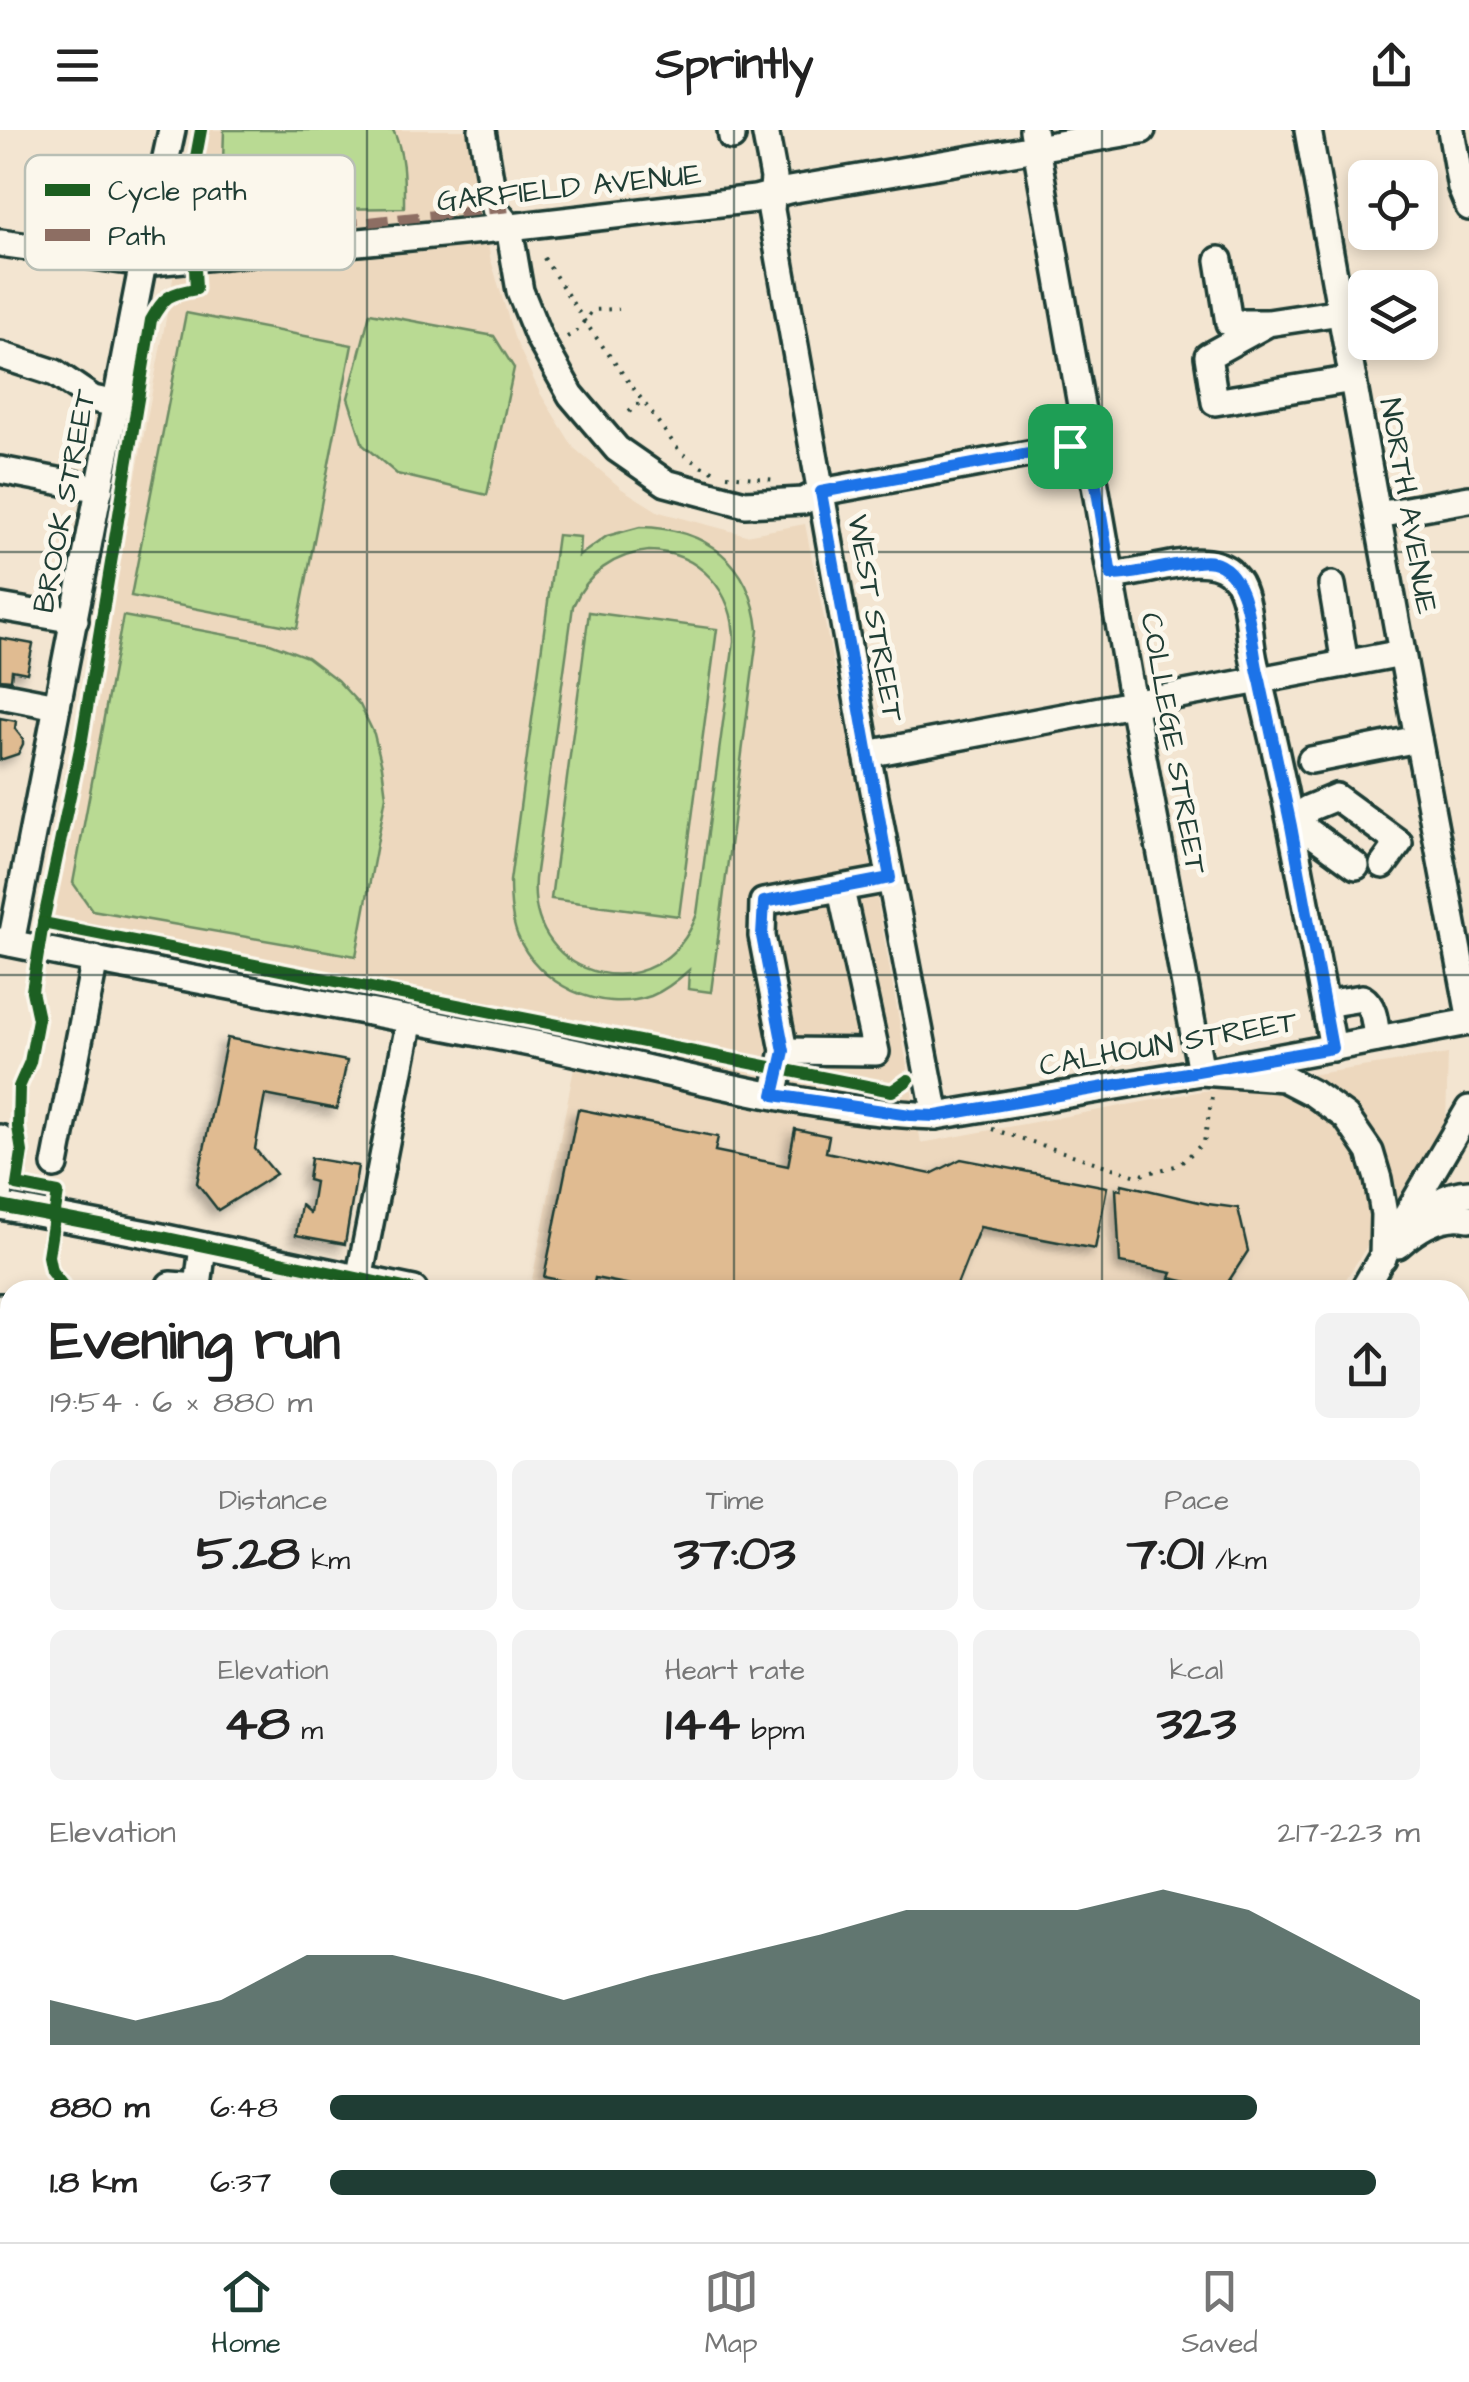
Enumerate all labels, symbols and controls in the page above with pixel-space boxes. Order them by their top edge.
text: Sprintly [655,34,814,96]
icon: menu [50,38,105,93]
icon: share [1364,38,1419,93]
street label: GARFIELD AVENUE [435,153,704,223]
legend [25,155,355,270]
map controls [1348,160,1438,360]
button: locate [1348,160,1438,250]
text: Cycle path [108,172,247,213]
text: Path [108,217,165,256]
button: layers [1348,270,1438,360]
street label: BROOK STREET [23,386,107,616]
street label: NORTH AVENUE [1368,395,1448,618]
pin [1028,404,1113,489]
icon: arrive [1043,419,1098,474]
street label: WEST STREET [836,511,914,725]
street label: COLLEGE STREET [1129,609,1217,877]
street label: CALHOUN STREET [1036,1001,1300,1087]
text: Evening run [50,1304,340,1380]
button: share [1315,1313,1420,1418]
text: 19:54 · 6 × 880 m [50,1380,312,1425]
text: Distance [219,1481,328,1520]
text: Time [706,1481,764,1520]
text: Pace [1164,1481,1229,1520]
text: 5.28 [196,1520,300,1589]
text: 37:03 [674,1520,796,1589]
text: 7:01 [1127,1520,1204,1589]
text: km [300,1541,350,1580]
text: /km [1204,1541,1267,1580]
text: Elevation [218,1651,328,1690]
text: Heart rate [665,1651,805,1690]
text: kcal [1170,1651,1223,1690]
text: 48 [224,1690,290,1759]
text: 144 [666,1690,740,1759]
text: 323 [1157,1690,1236,1759]
text: m [290,1711,323,1750]
text: bpm [740,1711,804,1750]
text: Elevation [50,1810,176,1855]
text: 217–223 m [1277,1810,1420,1855]
text: 880 m [50,2085,149,2130]
text: 6:48 [210,2085,278,2130]
text: 1.8 km [50,2160,137,2205]
text: 6:37 [210,2160,271,2205]
tab: Home [211,2264,281,2363]
tab: Map [704,2264,759,2363]
tab: Saved [1181,2264,1258,2363]

